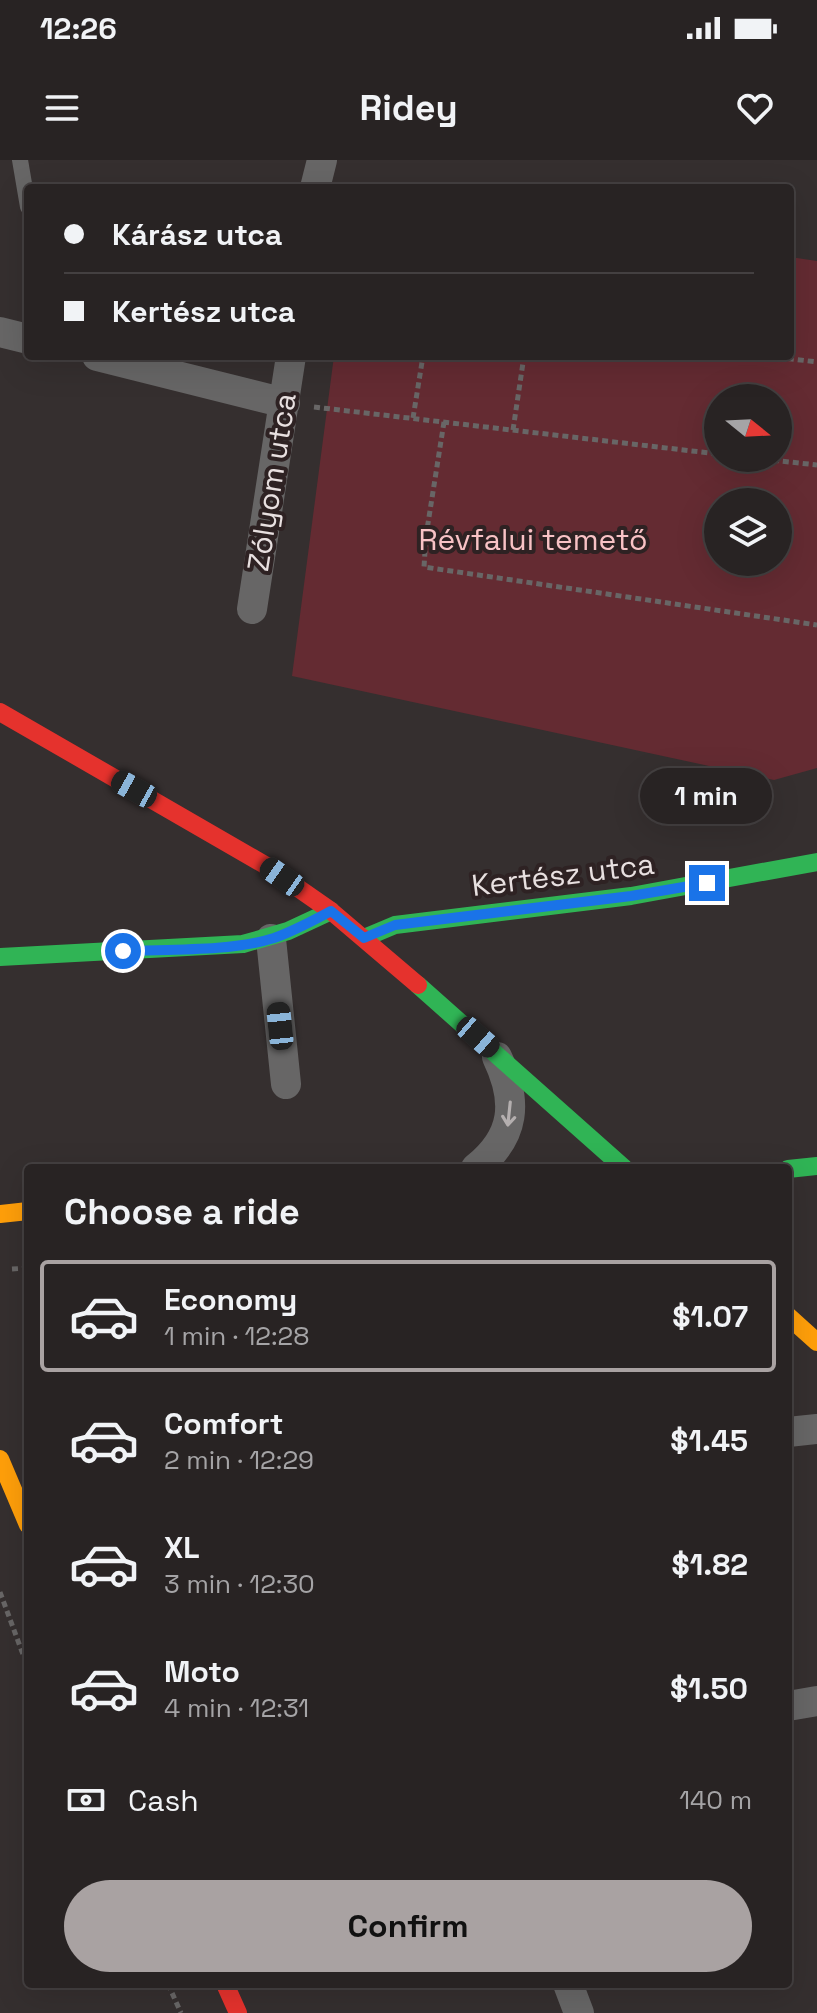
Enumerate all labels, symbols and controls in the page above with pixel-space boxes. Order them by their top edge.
text: 12:26 [40,9,117,48]
text: Ridey [359,85,458,131]
icon: menu [40,86,84,130]
icon: heart [733,86,777,130]
text: Kárász utca [112,215,282,254]
text: Kertész utca [112,292,295,331]
north arrow [704,384,792,472]
map controls [704,384,792,576]
street label: Zólyom utca [238,390,305,574]
button: layers [704,488,792,576]
park label: Révfalui temető [418,520,648,559]
car [107,767,161,811]
callout: 1 min [641,767,773,823]
text: 1 min [674,779,738,813]
street label: Kertész utca [469,844,657,905]
car [255,853,309,901]
route end [689,865,725,901]
route start [105,933,141,969]
car [266,1001,294,1051]
car [452,1012,504,1062]
one-way arrow [501,1100,516,1127]
text: Choose a ride [64,1189,300,1235]
icon: car [68,1280,140,1352]
text: Economy [164,1280,297,1319]
text: $1.07 [672,1297,748,1336]
text: 1 min · 12:28 [164,1319,309,1353]
icon: car [68,1404,140,1476]
text: Comfort [164,1404,283,1443]
text: $1.45 [670,1421,748,1460]
text: 2 min · 12:29 [164,1443,314,1477]
icon: car [68,1528,140,1600]
text: XL [164,1528,200,1567]
text: $1.82 [672,1545,748,1584]
text: 3 min · 12:30 [164,1567,315,1601]
icon: car [68,1652,140,1724]
text: Moto [164,1652,240,1691]
text: $1.50 [670,1669,748,1708]
text: 4 min · 12:31 [164,1691,309,1725]
icon: cash [64,1778,108,1822]
text: Cash [128,1781,199,1820]
text: 140 m [679,1783,752,1817]
button: Confirm [64,1880,752,1972]

